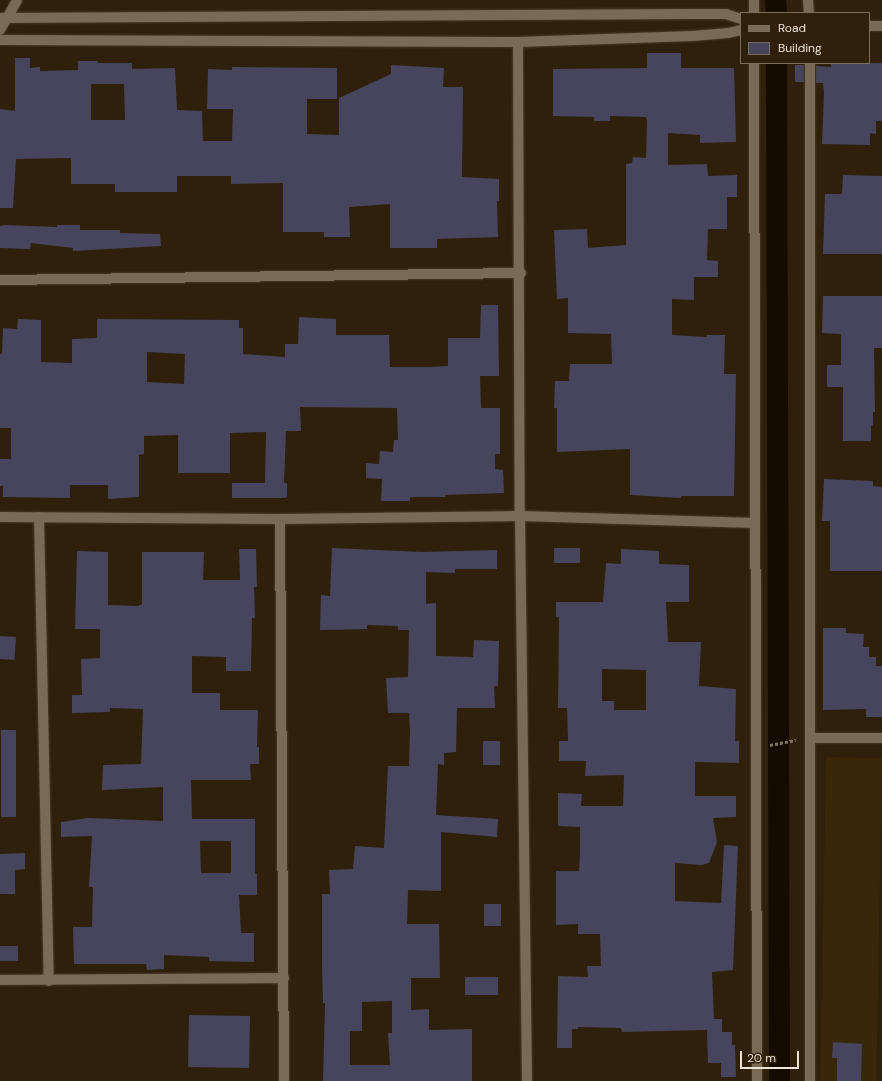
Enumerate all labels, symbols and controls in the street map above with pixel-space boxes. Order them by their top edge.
legend [740,12,870,64]
text: Road [778,20,806,36]
text: Building [778,40,822,56]
scale bar [742,1043,801,1069]
text: 20 m [747,1050,776,1066]

